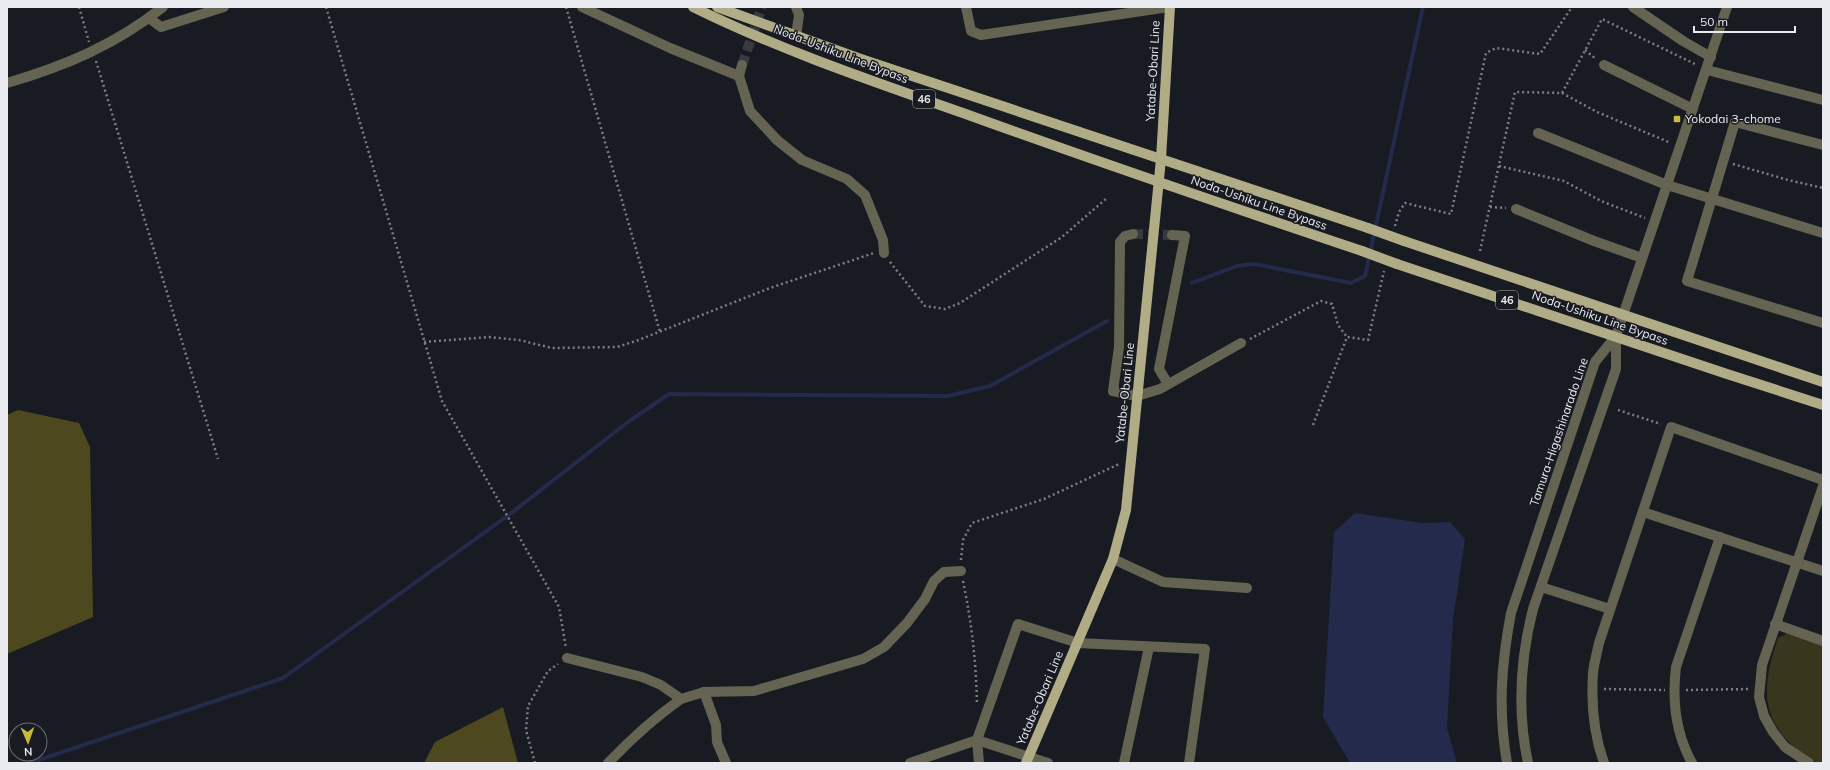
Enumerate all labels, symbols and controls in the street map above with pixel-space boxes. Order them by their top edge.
scale bar [1694,8,1795,34]
text: 50 m [1700,14,1728,29]
street label: Yatabe-Obari Line [1142,20,1163,123]
street label: Noda-Ushiku Line Bypass [772,21,911,86]
road number: 46 [913,90,935,108]
place label: Yokodai 3-chome [1684,111,1781,126]
marker: Yokodai 3-chome [1672,114,1682,124]
street label: Noda-Ushiku Line Bypass [1189,172,1329,233]
street label: Noda-Ushiku Line Bypass [1530,287,1670,348]
road number: 46 [1496,291,1518,309]
street label: Yatabe-Obari Line [1112,342,1137,445]
street label: Tamura-Higashinarado Line [1526,356,1591,508]
street label: Yatabe-Obari Line [1013,648,1066,748]
north arrow [8,722,48,762]
text: N [24,745,33,759]

